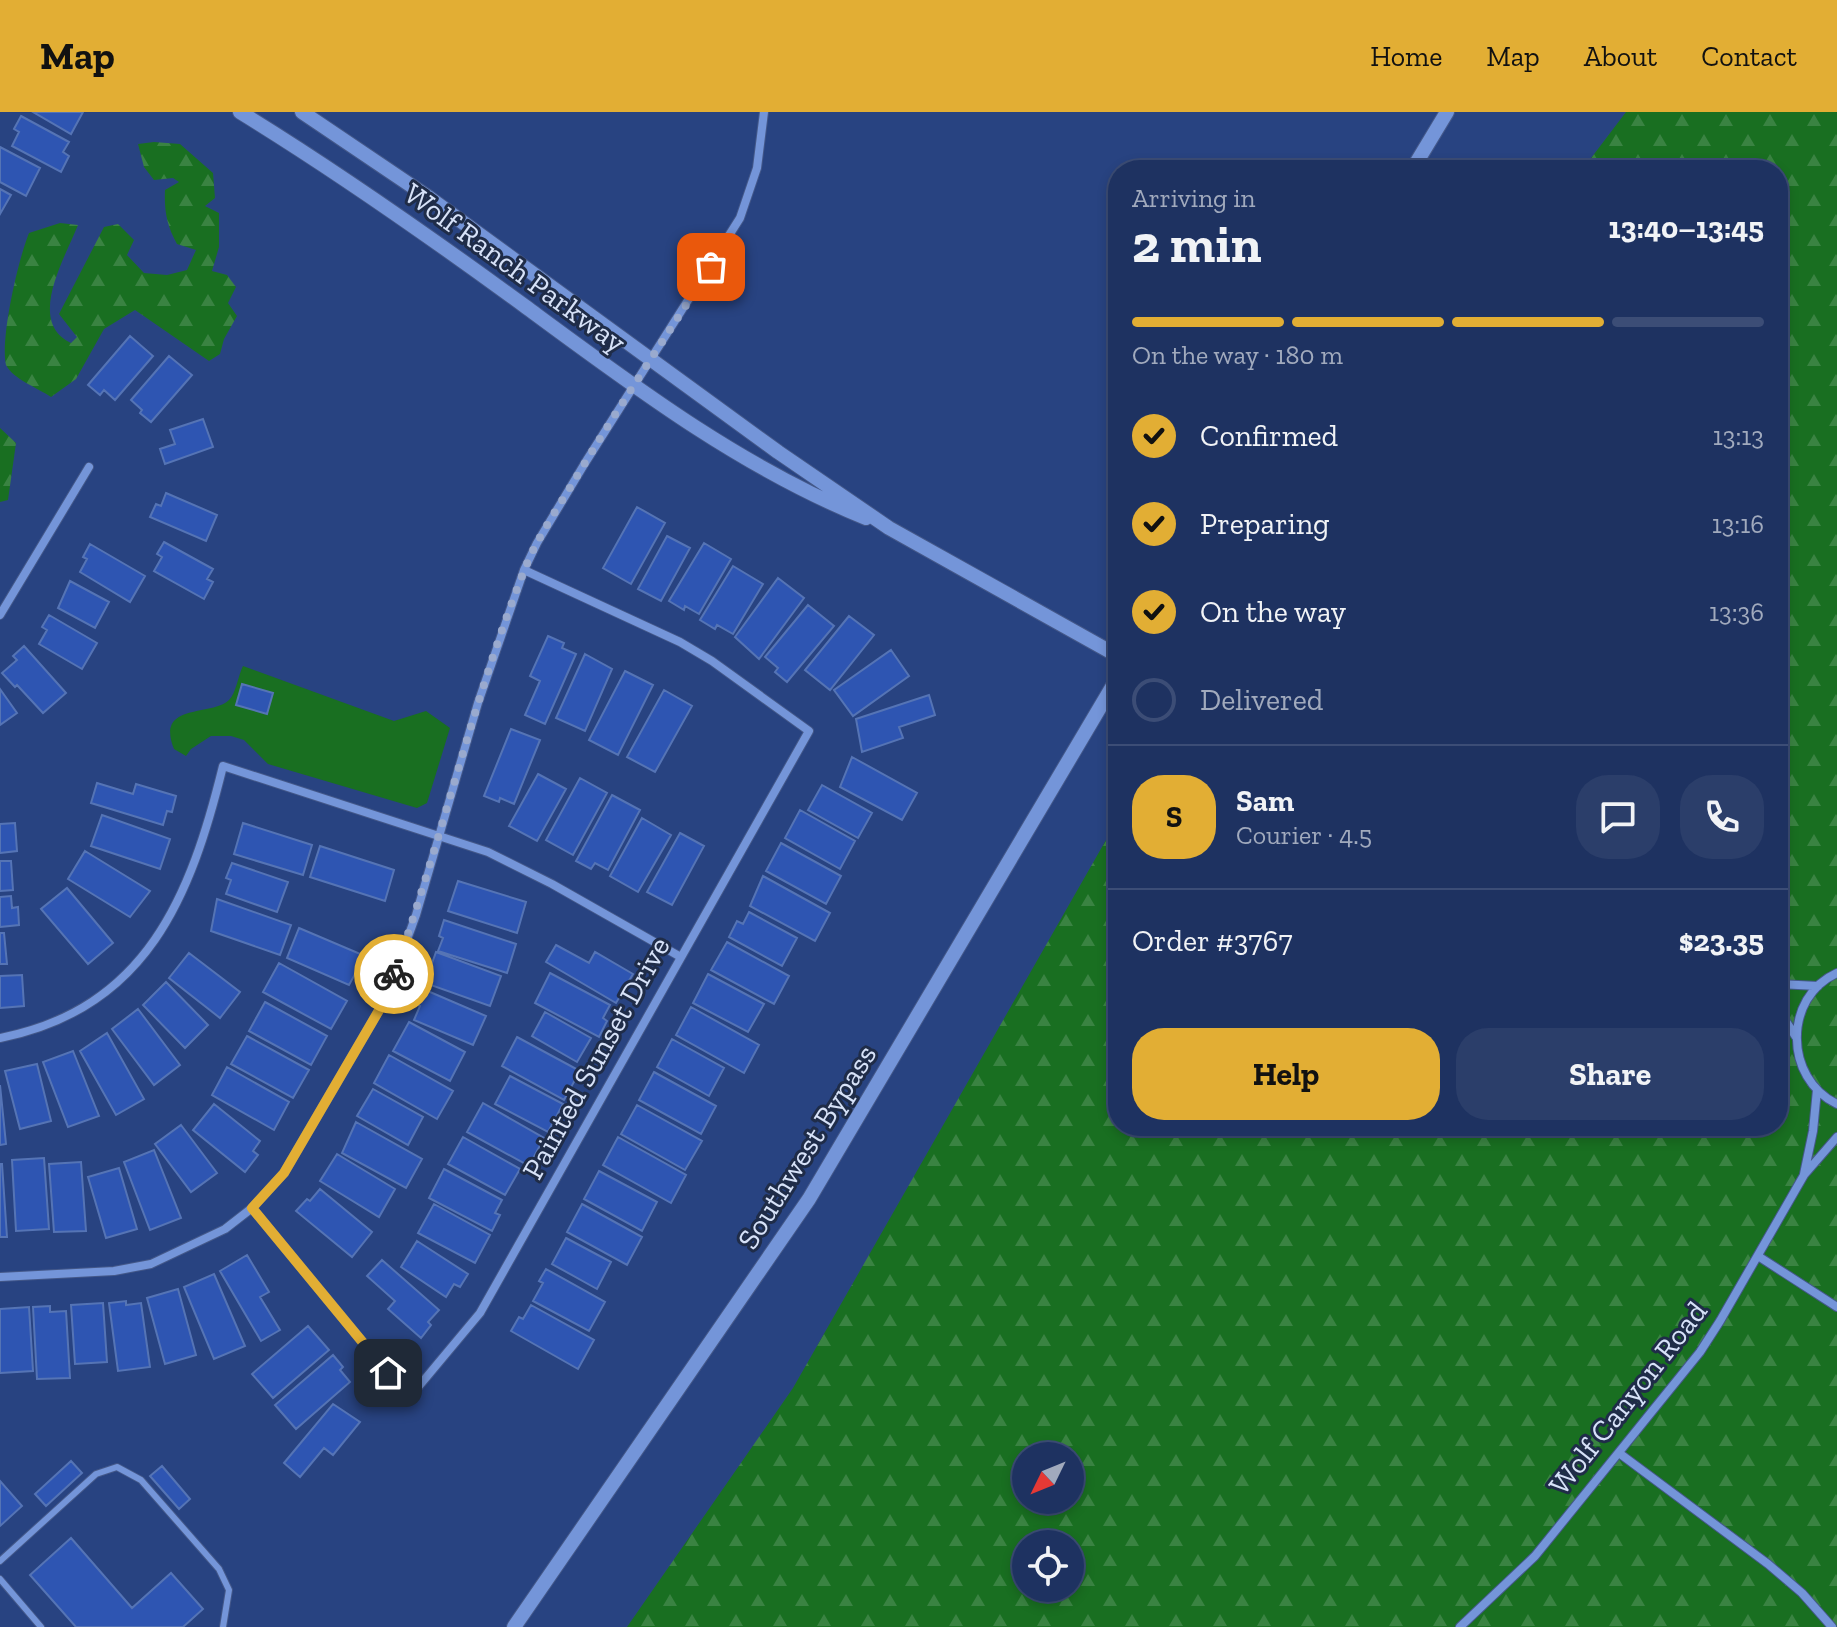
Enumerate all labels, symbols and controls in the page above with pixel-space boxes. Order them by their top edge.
text: Map [40,33,115,79]
text: Home [1370,40,1442,73]
text: Map [1486,40,1540,73]
text: About [1584,40,1657,73]
text: Contact [1701,40,1797,73]
street label: Wolf Ranch Parkway [397,175,634,361]
text: Arriving in [1132,182,1255,214]
text: 13:40–13:45 [1608,210,1764,246]
text: 2 min [1132,213,1262,275]
pin [677,233,745,301]
icon: bag [689,245,733,289]
text: On the way · 180 m [1132,339,1343,371]
icon: check [1132,414,1176,458]
text: Confirmed [1200,418,1338,454]
text: 13:13 [1713,420,1764,452]
icon: check [1132,502,1176,546]
text: Preparing [1200,506,1330,542]
text: 13:16 [1712,508,1764,540]
icon: check [1132,590,1176,634]
text: On the way [1200,594,1346,630]
text: 13:36 [1709,596,1764,628]
text: Delivered [1200,682,1323,718]
button: chat [1576,775,1660,859]
button: phone [1680,775,1764,859]
text: Sam [1236,783,1294,819]
text: S [1166,799,1182,835]
text: Courier · 4.5 [1236,819,1372,851]
text: Order #3767 [1132,923,1293,959]
text: $23.35 [1679,923,1764,959]
street label: Painted Sunset Drive [514,931,678,1185]
courier [354,934,434,1014]
icon: bike [372,952,416,996]
button: Help [1132,1028,1440,1120]
button: Share [1456,1028,1764,1120]
street label: Southwest Bypass [730,1038,884,1256]
street label: Wolf Canyon Road [1541,1294,1715,1502]
pin [354,1339,422,1407]
icon: home [366,1351,410,1395]
north arrow [1012,1442,1084,1514]
map controls [1012,1442,1084,1602]
button: locate [1012,1530,1084,1602]

